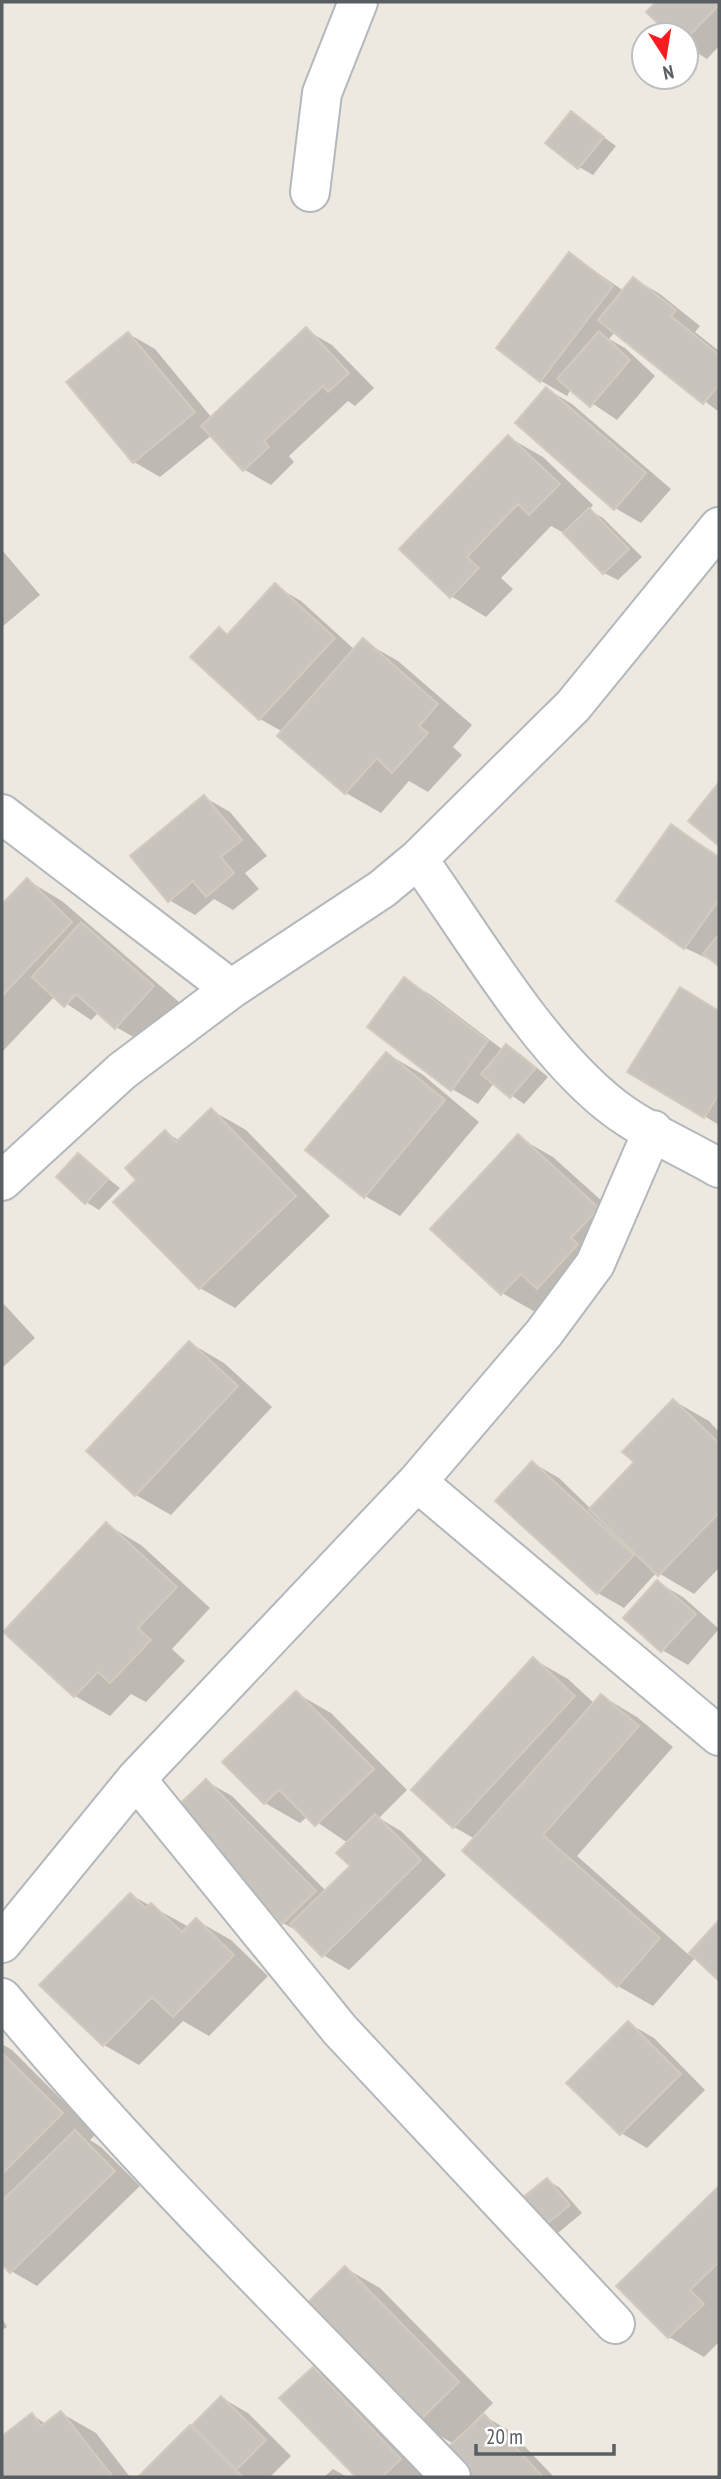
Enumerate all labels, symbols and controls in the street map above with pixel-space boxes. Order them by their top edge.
north arrow [630,21,700,91]
text: N [661,60,676,85]
scale bar [476,2412,614,2456]
text: 20 m [486,2423,523,2450]

